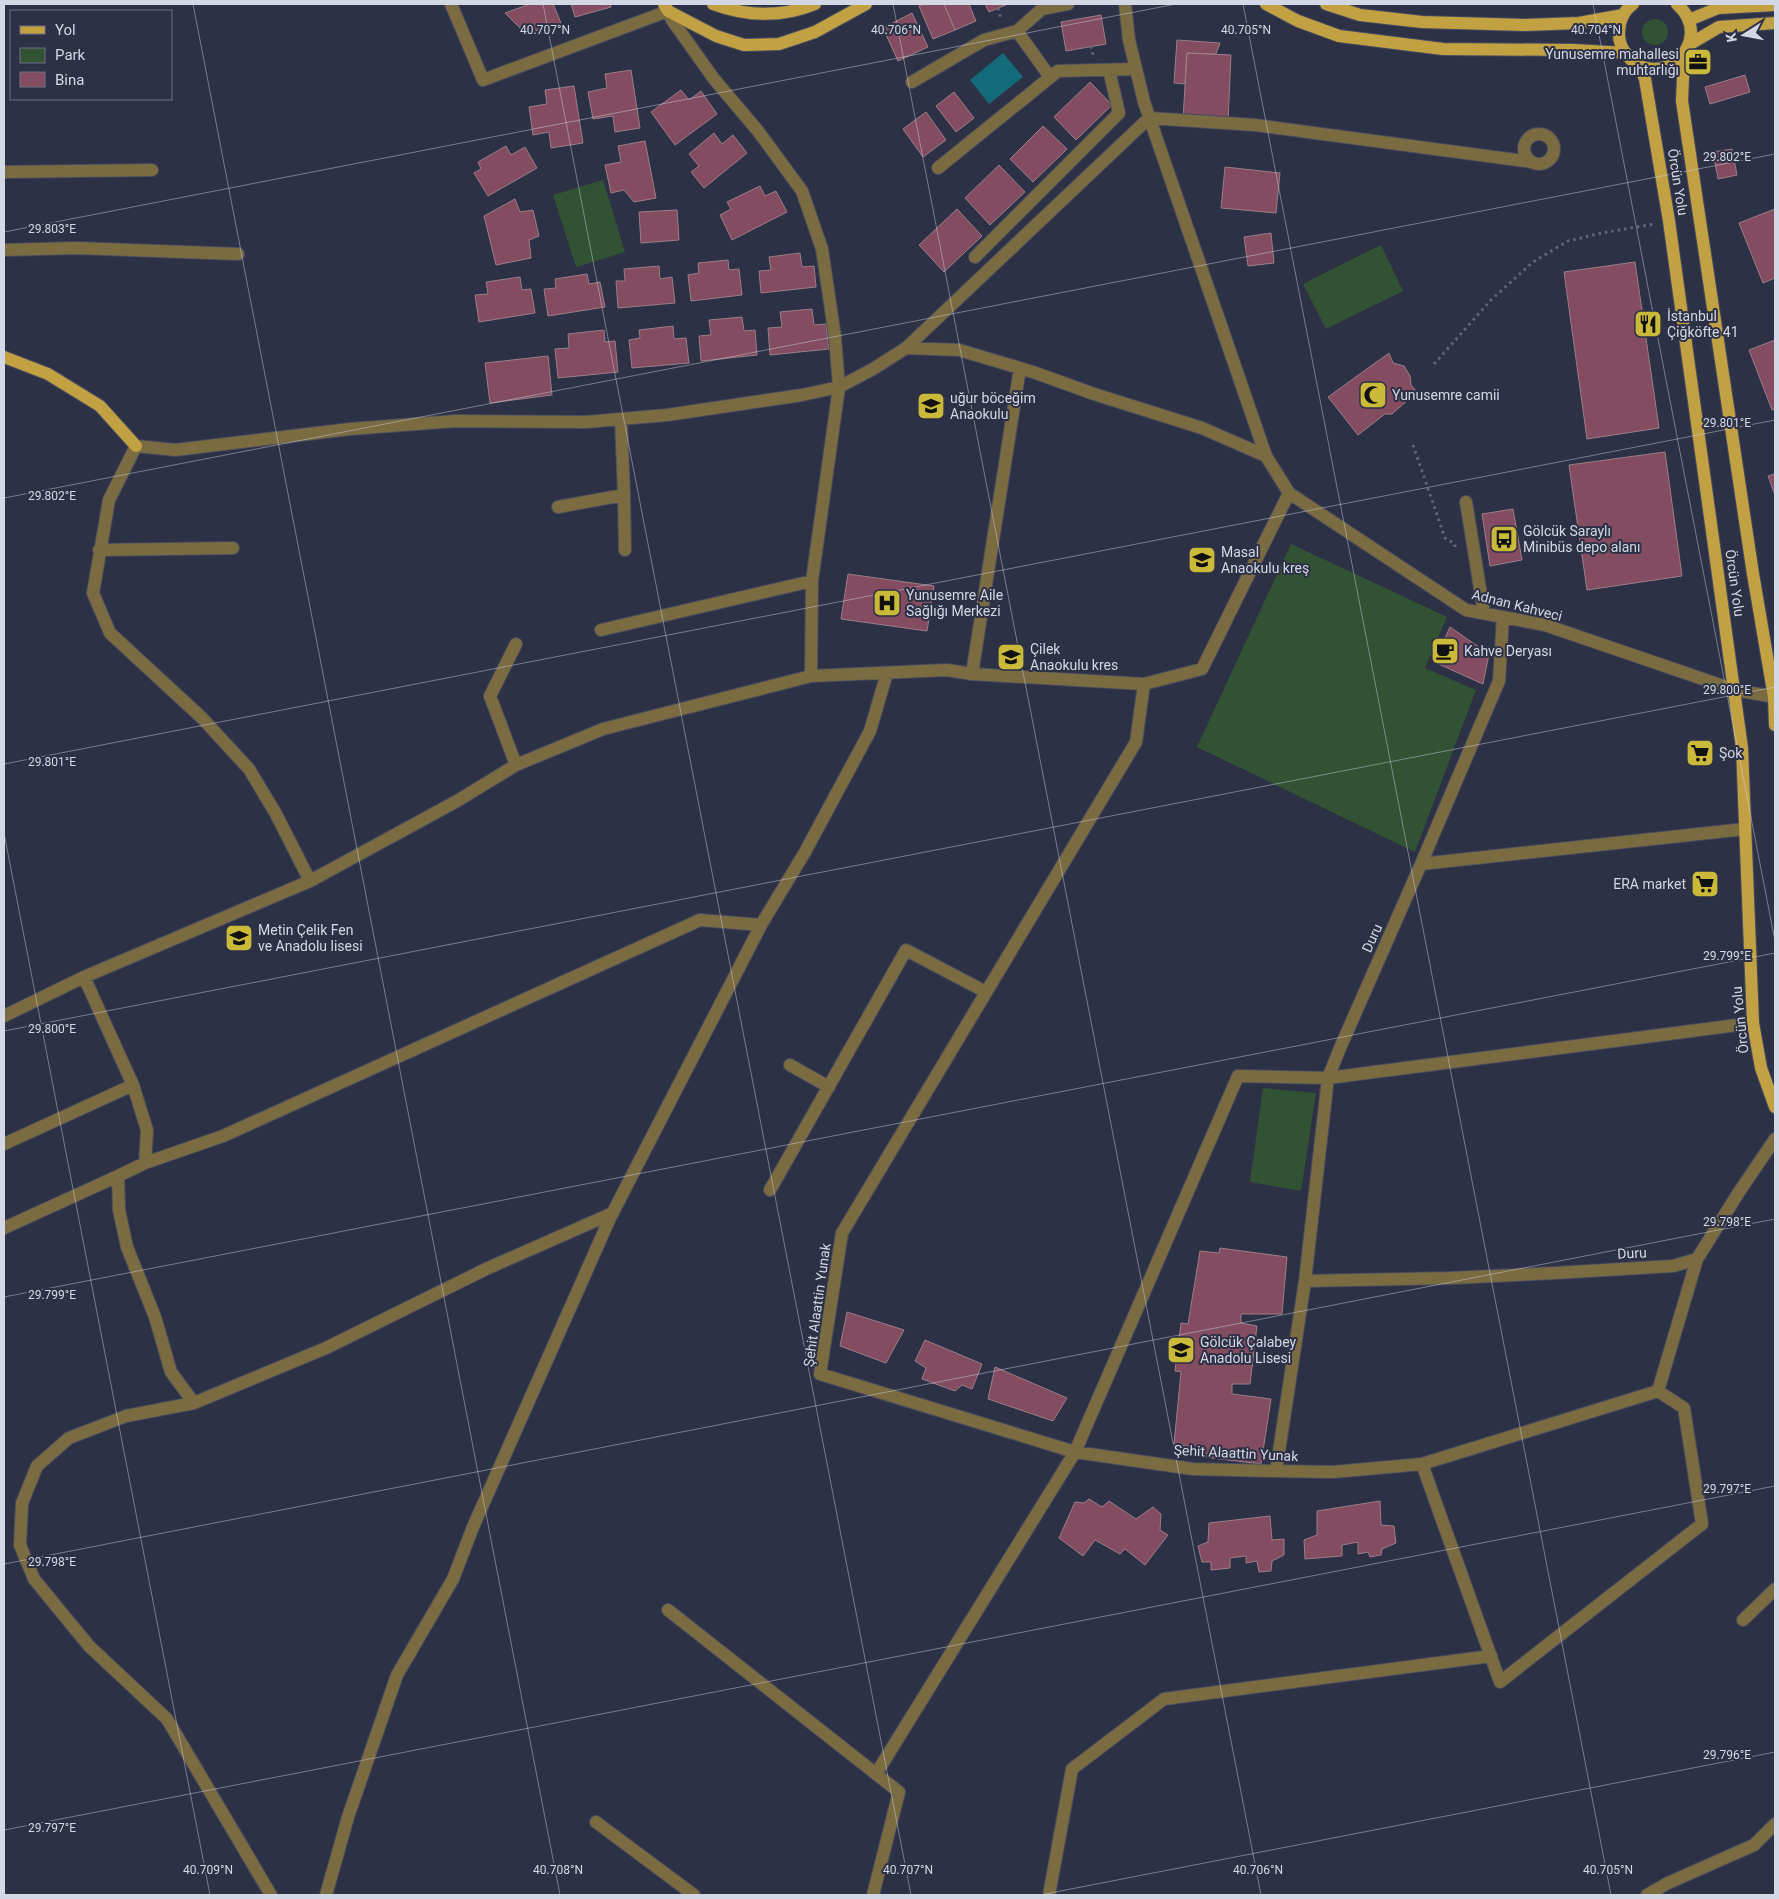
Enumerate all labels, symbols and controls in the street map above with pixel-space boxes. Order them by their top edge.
legend [10,10,172,100]
north arrow [1719,10,1769,60]
text: Yol [55,21,76,39]
text: 40.707°N [520,23,570,37]
text: 40.706°N [871,23,921,37]
text: 40.705°N [1221,23,1271,37]
text: 40.704°N [1571,23,1621,37]
text: K [1723,31,1740,43]
text: Park [55,46,86,64]
place label: Yunusemre mahallesi muhtarlığı [1545,46,1679,78]
office icon: Yunusemre mahallesi muhtarlığı [1683,47,1713,77]
text: Bina [55,71,84,89]
street label: Örcün Yolu [1665,147,1691,217]
text: 29.802°E [1703,150,1751,164]
text: 29.803°E [28,222,76,236]
place label: İstanbul Çiğköfte 41 [1667,308,1739,340]
restaurant icon: İstanbul Çiğköfte 41 [1633,309,1663,339]
mosque icon: Yunusemre camii [1358,380,1388,410]
place label: Yunusemre camii [1392,387,1500,403]
place label: uğur böceğim Anaokulu [950,390,1036,422]
school or university icon: uğur böceğim Anaokulu [916,391,946,421]
text: 29.801°E [1703,416,1751,430]
text: 29.802°E [28,489,76,503]
place label: Gölcük Saraylı Minibüs depo alanı [1523,523,1641,555]
bus stop icon: Gölcük Saraylı Minibüs depo alanı [1489,524,1519,554]
place label: Masal Anaokulu kreş [1221,544,1309,576]
school or university icon: Masal Anaokulu kreş [1187,545,1217,575]
street label: Örcün Yolu [1722,548,1748,618]
street label: Adnan Kahveci [1470,586,1564,624]
place label: Yunusemre Aile Sağlığı Merkezi [906,587,1003,619]
hospital icon: Yunusemre Aile Sağlığı Merkezi [872,588,902,618]
cafe icon: Kahve Deryası [1430,636,1460,666]
place label: Çilek Anaokulu kres [1030,641,1118,673]
school or university icon: Çilek Anaokulu kres [996,642,1026,672]
place label: Kahve Deryası [1464,643,1552,659]
text: 29.800°E [1703,683,1751,697]
supermarket icon: Şok [1685,738,1715,768]
place label: Şok [1719,745,1743,761]
text: 29.801°E [28,755,76,769]
supermarket icon: ERA market [1690,869,1720,899]
place label: ERA market [1613,876,1686,892]
street label: Duru [1359,921,1385,955]
place label: Metin Çelik Fen ve Anadolu lisesi [258,922,363,954]
school or university icon: Metin Çelik Fen ve Anadolu lisesi [224,923,254,953]
text: 29.799°E [1703,949,1751,963]
street label: Örcün Yolu [1729,986,1751,1054]
text: 29.800°E [28,1022,76,1036]
text: 29.798°E [1703,1215,1751,1229]
street label: Şehit Alaattin Yunak [800,1241,834,1368]
street label: Duru [1617,1244,1647,1262]
text: 29.799°E [28,1288,76,1302]
place label: Gölcük Çalabey Anadolu Lisesi [1200,1334,1296,1366]
school or university icon: Gölcük Çalabey Anadolu Lisesi [1166,1335,1196,1365]
street label: Şehit Alaattin Yunak [1173,1442,1300,1464]
text: 29.797°E [1703,1482,1751,1496]
text: 29.798°E [28,1555,76,1569]
text: 29.796°E [1703,1748,1751,1762]
text: 29.797°E [28,1821,76,1835]
text: 40.709°N [183,1863,233,1877]
text: 40.708°N [533,1863,583,1877]
text: 40.707°N [883,1863,933,1877]
text: 40.706°N [1233,1863,1283,1877]
text: 40.705°N [1583,1863,1633,1877]

